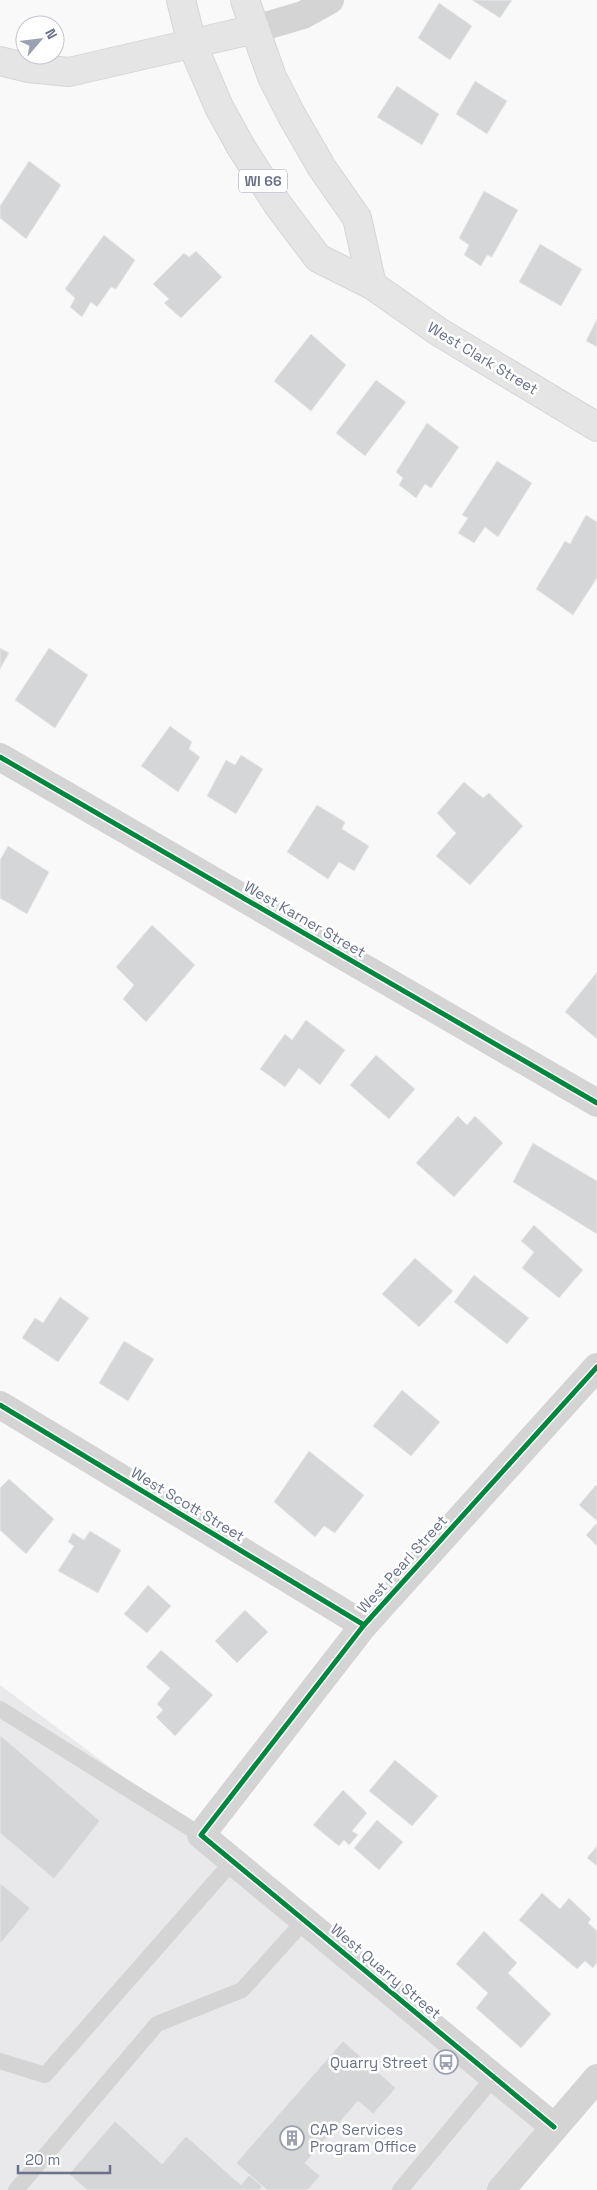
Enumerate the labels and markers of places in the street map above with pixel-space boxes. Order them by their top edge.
bus stop icon: Quarry Street [433,2049,459,2075]
place label: Quarry Street [330,2053,428,2072]
place label: CAP Services Program Office [310,2120,417,2156]
building icon: CAP Services Program Office [279,2125,305,2151]

